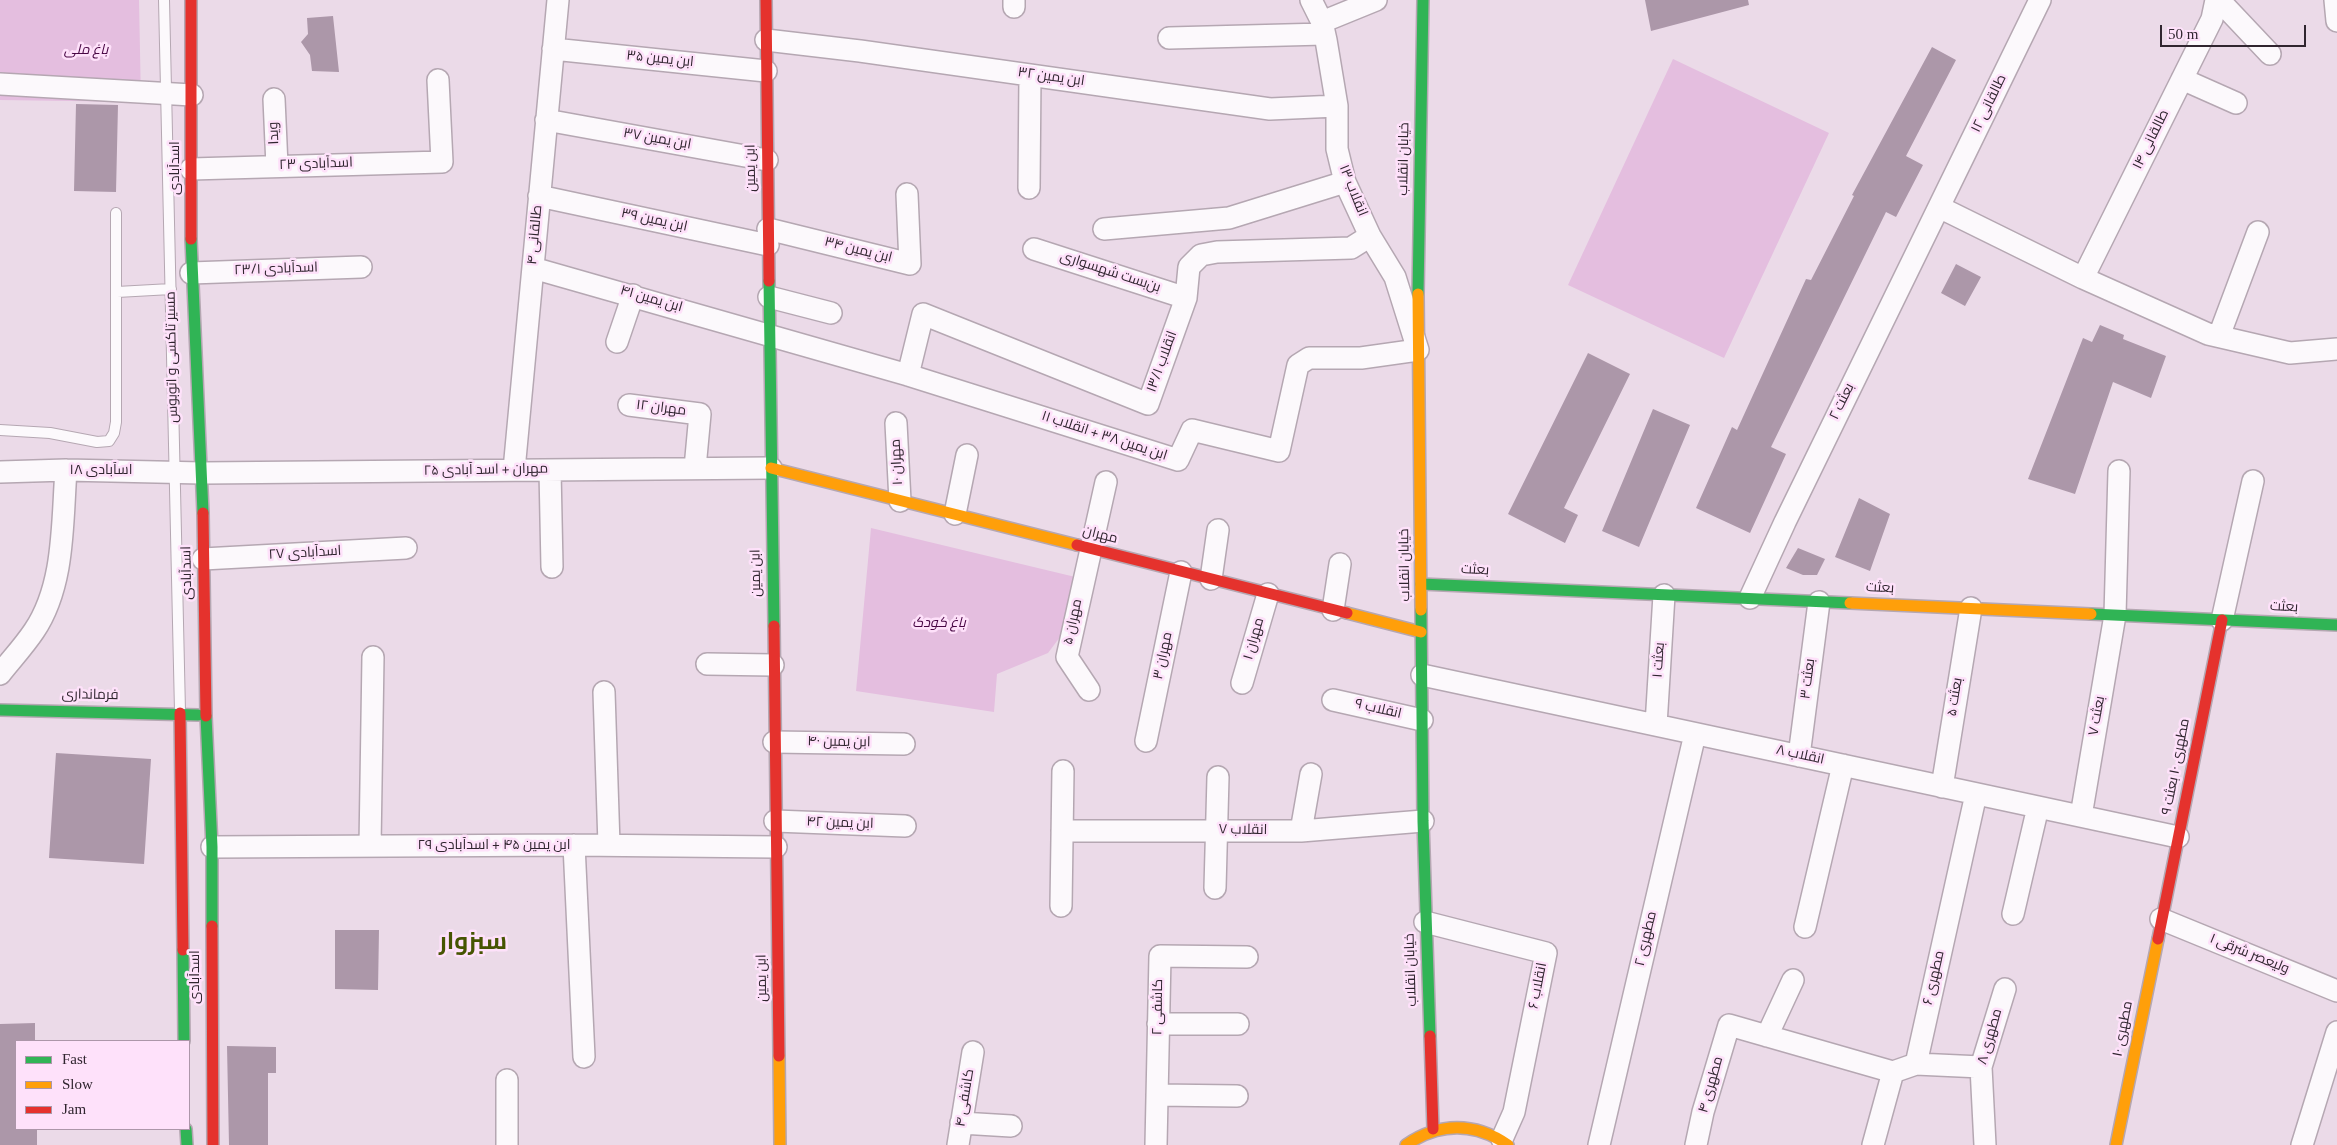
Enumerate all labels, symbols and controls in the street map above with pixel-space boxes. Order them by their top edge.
scale bar [2162,15,2308,47]
text: 50 m [2168,26,2198,42]
park label: باغ ملی [64,43,108,59]
street label: ابن یمین ۳۵ [625,48,695,72]
street label: ابن یمین ۳۲ [1016,65,1086,91]
street label: طالقانی ۱۲ [1969,72,2011,136]
street label: طالقانی ۱۴ [2130,107,2174,173]
street label: ویدا [266,121,284,145]
street label: خیابان انقلاب [1396,122,1414,196]
street label: ابن یمین ۳۷ [622,126,692,154]
street label: اسدآبادی [168,141,184,195]
street label: ابن یمین [743,144,761,192]
street label: اسدآبادی ۲۳ [279,155,353,175]
street label: انقلاب ۱۳ [1334,163,1370,219]
street label: طالقانی ۴ [525,204,547,266]
street label: ابن یمین ۳۹ [619,206,689,236]
street label: ابن یمین ۳۴ [822,234,894,268]
street label: بن‌بست شهسواری [1058,249,1162,297]
street label: اسدآبادی ۲۳/۱ [234,260,318,280]
street label: ابن یمین ۴۱ [618,283,684,317]
street label: مسیر تاکسی و اتوبوس [163,291,183,423]
street label: انقلاب ۱۳/۱ [1144,329,1182,395]
street label: بعثت ۲ [1827,381,1859,423]
street label: مهران ۱۲ [635,398,687,420]
street label: ابن یمین ۳۸ + انقلاب ۱۱ [1039,409,1169,465]
street label: مهران ۱۰ [888,438,908,486]
street label: مهران + اسد آبادی ۲۵ [424,462,548,480]
street label: اسآبادی ۱۸ [70,463,132,479]
street label: مهران [1081,524,1119,548]
street label: خیابان انقلاب [1397,528,1415,602]
street label: اسدآبادی ۲۷ [268,544,342,564]
street label: اسدآبادی [179,546,197,600]
street label: ابن یمین [748,549,766,597]
street label: بعثت [1460,562,1490,580]
street label: بعثت [1865,580,1895,598]
street label: مهران ۵ [1061,598,1087,646]
street label: بعثت [2269,599,2299,617]
park label: باغ کودک [912,616,966,632]
street label: مهران ۱ [1241,616,1269,662]
street label: مهران ۳ [1151,631,1177,681]
street label: بعثت ۱ [1650,642,1670,678]
street label: بعثت ۳ [1798,658,1820,700]
street label: بعثت ۵ [1945,676,1967,718]
street label: فرمانداری [61,687,119,705]
street label: بعثت ۷ [2086,695,2110,737]
street label: انقلاب ۹ [1353,697,1403,723]
street label: مطهری ۱۰ بعثت ۹ [2159,717,2195,817]
street label: ابن یمین ۴۰ [807,734,871,752]
street label: انقلاب ۸ [1774,743,1826,769]
street label: ابن یمین ۴۲ [806,814,874,834]
street label: انقلاب ۷ [1218,822,1268,840]
street label: ابن یمین ۴۵ + اسدآبادی ۲۹ [418,838,570,854]
street label: مطهری ۲ [1633,910,1661,968]
district label: سبزوار [439,930,507,958]
street label: ولیعصر شرقی ۱ [2207,931,2291,979]
street label: خیابان انقلاب [1402,933,1422,1007]
street label: مطهری ۶ [1921,949,1949,1007]
street label: اسدآبادی [188,950,204,1004]
street label: ابن یمین [754,954,772,1002]
street label: انقلاب ۶ [1526,961,1552,1011]
street label: کاشفی ۲ [1150,979,1168,1035]
street label: مطهری ۱۰ [2110,1000,2138,1058]
street label: مطهری ۸ [1975,1007,2007,1067]
legend [15,1040,190,1130]
text: Fast [62,1051,87,1067]
street label: مطهری ۴ [1696,1055,1728,1115]
street label: کاشفی ۴ [953,1068,979,1128]
text: Slow [62,1076,93,1092]
text: Jam [62,1101,86,1117]

